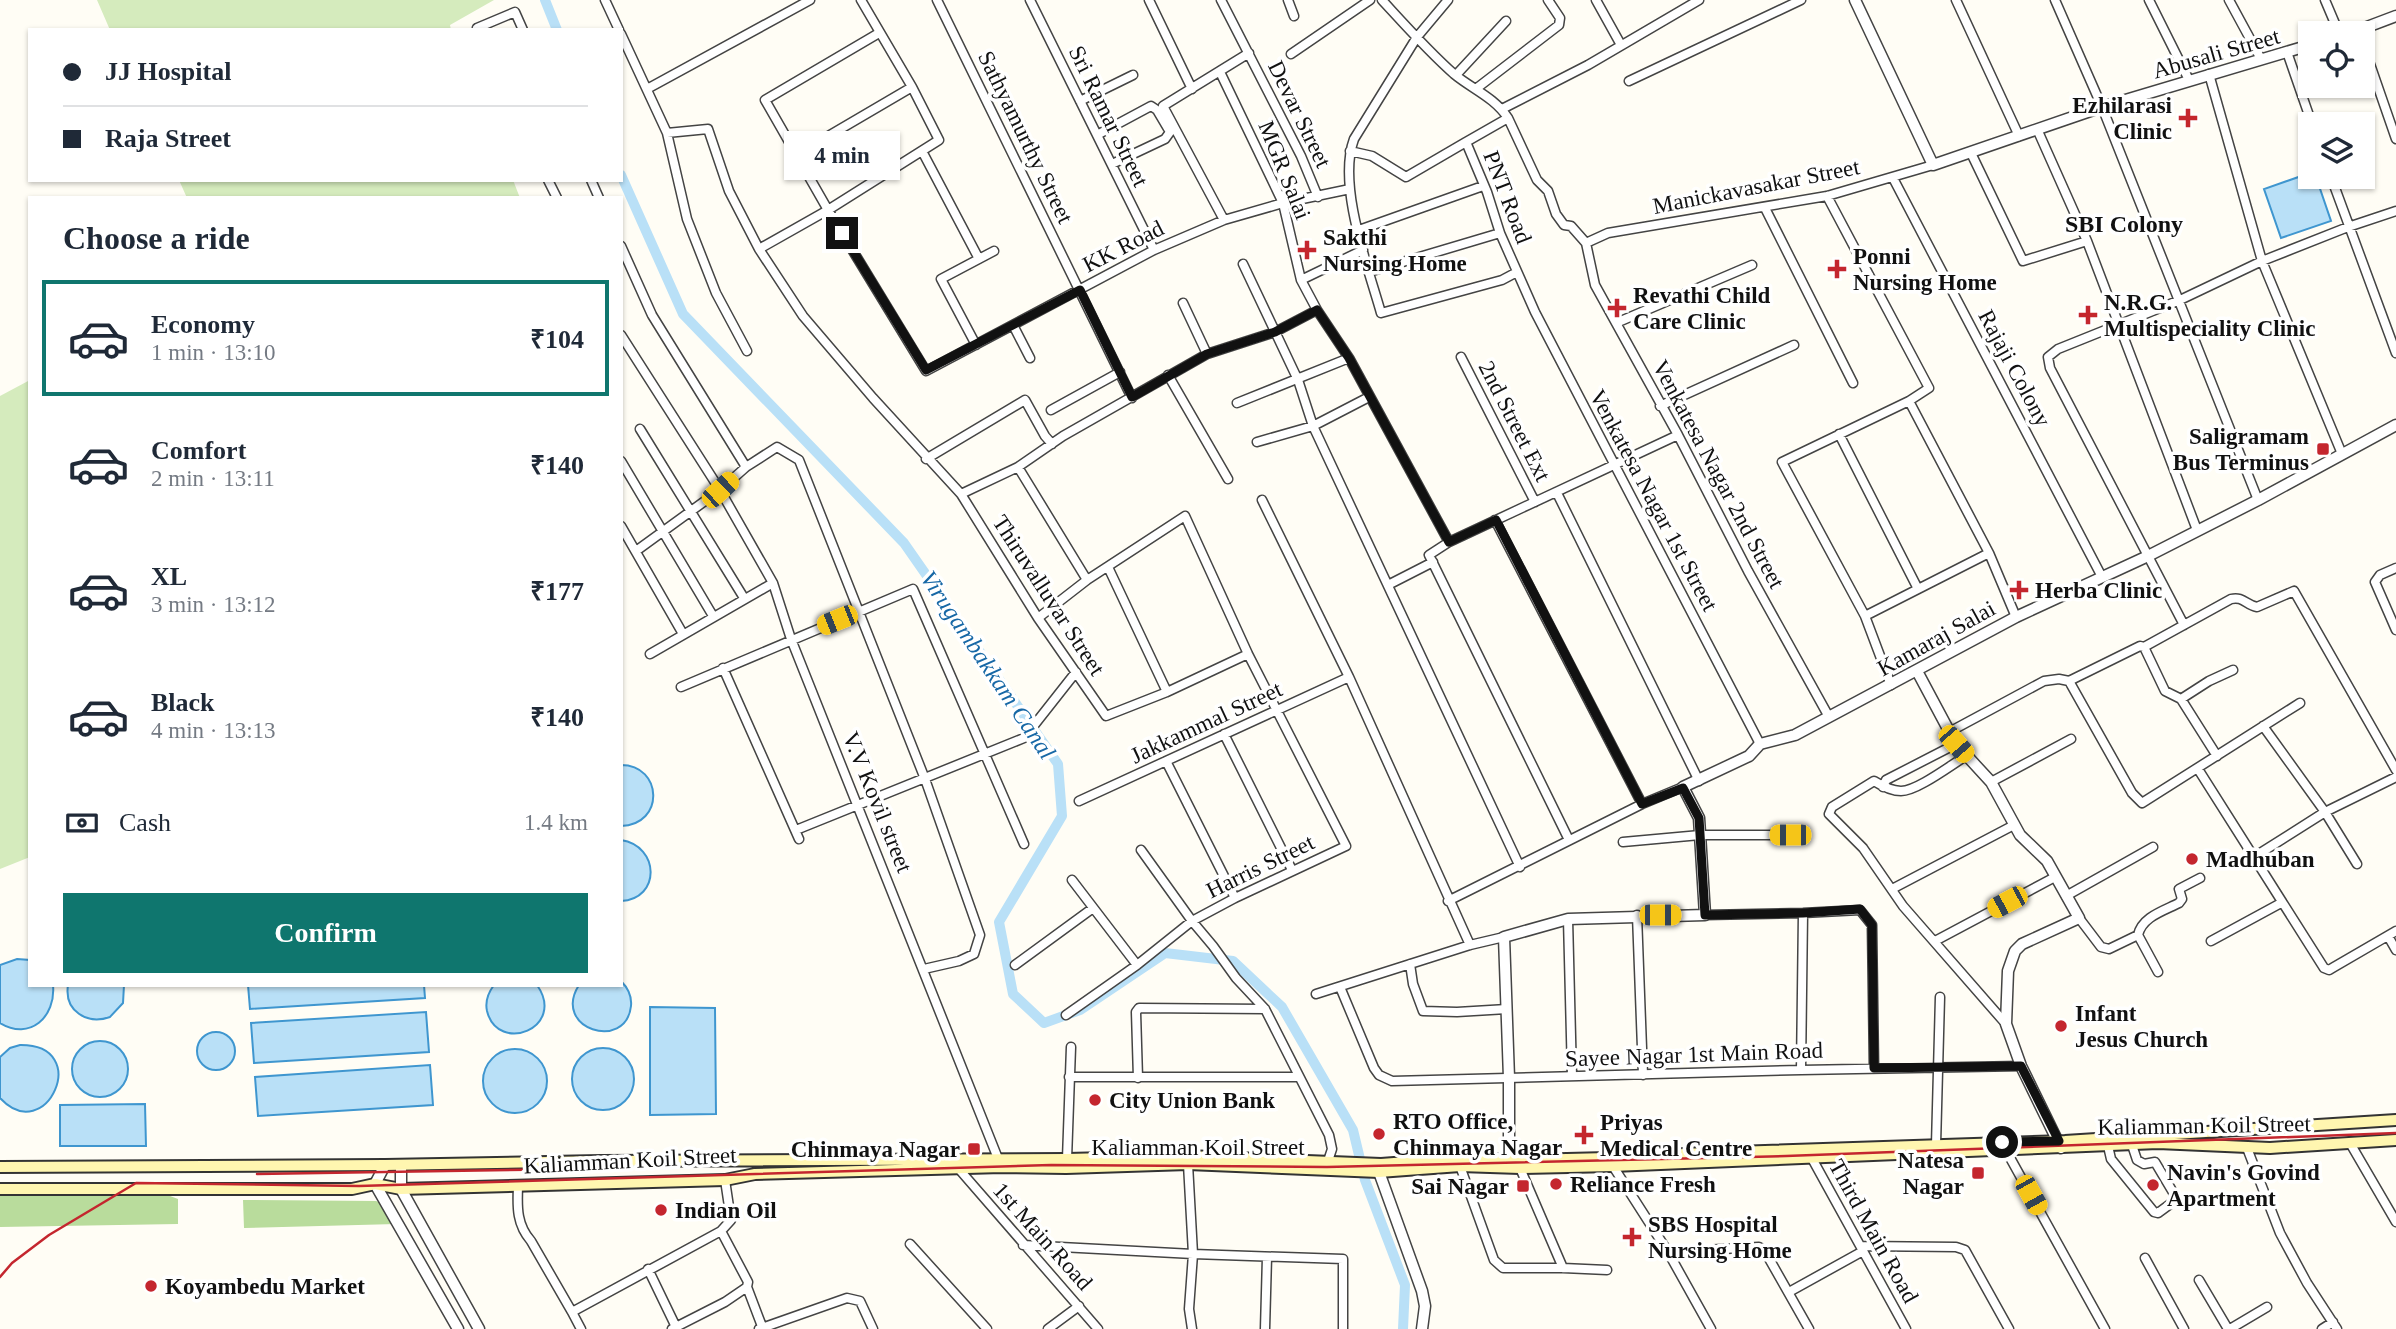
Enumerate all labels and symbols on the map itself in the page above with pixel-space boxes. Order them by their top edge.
street label: Abusali Street [2150,23,2283,84]
street label: Sri Ramar Street [1064,42,1154,191]
street label: Sathyamurthy Street [973,47,1078,228]
street label: Devar Street [1263,57,1336,172]
place label: Ezhilarasi Clinic [2072,93,2173,144]
marker: Ezhilarasi Clinic [2178,108,2198,128]
street label: MGR Salai [1253,117,1316,223]
callout: 4 min [784,132,900,180]
street label: PNT Road [1478,147,1537,248]
street label: Manickavasakar Street [1651,154,1862,219]
district label: SBI Colony [2065,211,2183,237]
street label: KK Road [1079,215,1168,277]
route end [826,217,858,249]
place label: Sakthi Nursing Home [1323,225,1467,276]
marker: Sakthi Nursing Home [1297,240,1317,260]
place label: Ponni Nursing Home [1853,244,1997,295]
marker: Ponni Nursing Home [1827,259,1847,279]
place label: Revathi Child Care Clinic [1633,283,1771,334]
place label: N.R.G. Multispeciality Clinic [2104,290,2315,341]
marker: Revathi Child Care Clinic [1607,298,1627,318]
marker: N.R.G. Multispeciality Clinic [2078,305,2098,325]
street label: Rajaji Colony [1973,306,2056,431]
street label: Venkatesa Nagar 2nd Street [1648,356,1790,593]
street label: 2nd Street Ext [1474,357,1556,486]
street label: Venkatesa Nagar 1st Street [1585,385,1723,616]
place label: Saligramam Bus Terminus [2173,424,2309,475]
marker: Saligramam Bus Terminus [2315,441,2331,457]
car [698,468,743,512]
street label: Thiruvalluvar Street [987,511,1110,681]
water label: Virugambakkam Canal [915,566,1061,764]
place label: Herba Clinic [2035,578,2162,603]
marker: Herba Clinic [2009,580,2029,600]
street label: Kamaraj Salai [1873,596,2000,681]
car [814,602,861,638]
street label: Jakkammal Street [1127,676,1286,768]
car [1935,721,1978,767]
street label: V.V Kovil street [838,728,917,877]
car [1770,825,1812,846]
street label: Harris Street [1202,829,1319,903]
place label: Madhuban [2206,847,2315,872]
marker: Madhuban [2184,851,2200,867]
car [1984,883,2031,921]
car [1640,905,1682,926]
place label: Infant Jesus Church [2075,1001,2208,1052]
marker: Infant Jesus Church [2053,1018,2069,1034]
street label: Sayee Nagar 1st Main Road [1565,1037,1824,1071]
place label: City Union Bank [1109,1088,1275,1113]
marker: City Union Bank [1087,1092,1103,1108]
place label: RTO Office, Chinmaya Nagar [1393,1109,1562,1160]
place label: Priyas Medical Centre [1600,1110,1752,1161]
street label: Kaliamman Koil Street [2097,1111,2311,1140]
marker: Priyas Medical Centre [1574,1125,1594,1145]
marker: RTO Office, Chinmaya Nagar [1371,1126,1387,1142]
route start [1986,1126,2018,1158]
street label: Kaliamman Koil Street [1091,1135,1305,1160]
place label: Chinmaya Nagar [791,1137,960,1162]
marker: Chinmaya Nagar [966,1141,982,1157]
street label: Kaliamman Koil Street [523,1142,738,1179]
place label: Natesa Nagar [1898,1148,1964,1199]
street label: Third Main Road [1824,1155,1923,1308]
place label: Navin's Govind Apartment [2167,1160,2320,1211]
marker: Natesa Nagar [1970,1165,1986,1181]
place label: Reliance Fresh [1570,1172,1716,1197]
car [2012,1172,2051,1218]
place label: Sai Nagar [1411,1174,1509,1199]
marker: Reliance Fresh [1548,1176,1564,1192]
marker: Navin's Govind Apartment [2145,1177,2161,1193]
street label: 1st Main Road [988,1178,1098,1295]
marker: Sai Nagar [1515,1178,1531,1194]
place label: Indian Oil [675,1198,777,1223]
marker: Indian Oil [653,1202,669,1218]
place label: SBS Hospital Nursing Home [1648,1212,1792,1263]
marker: SBS Hospital Nursing Home [1622,1227,1642,1247]
place label: Koyambedu Market [165,1274,365,1299]
marker: Koyambedu Market [143,1278,159,1294]

